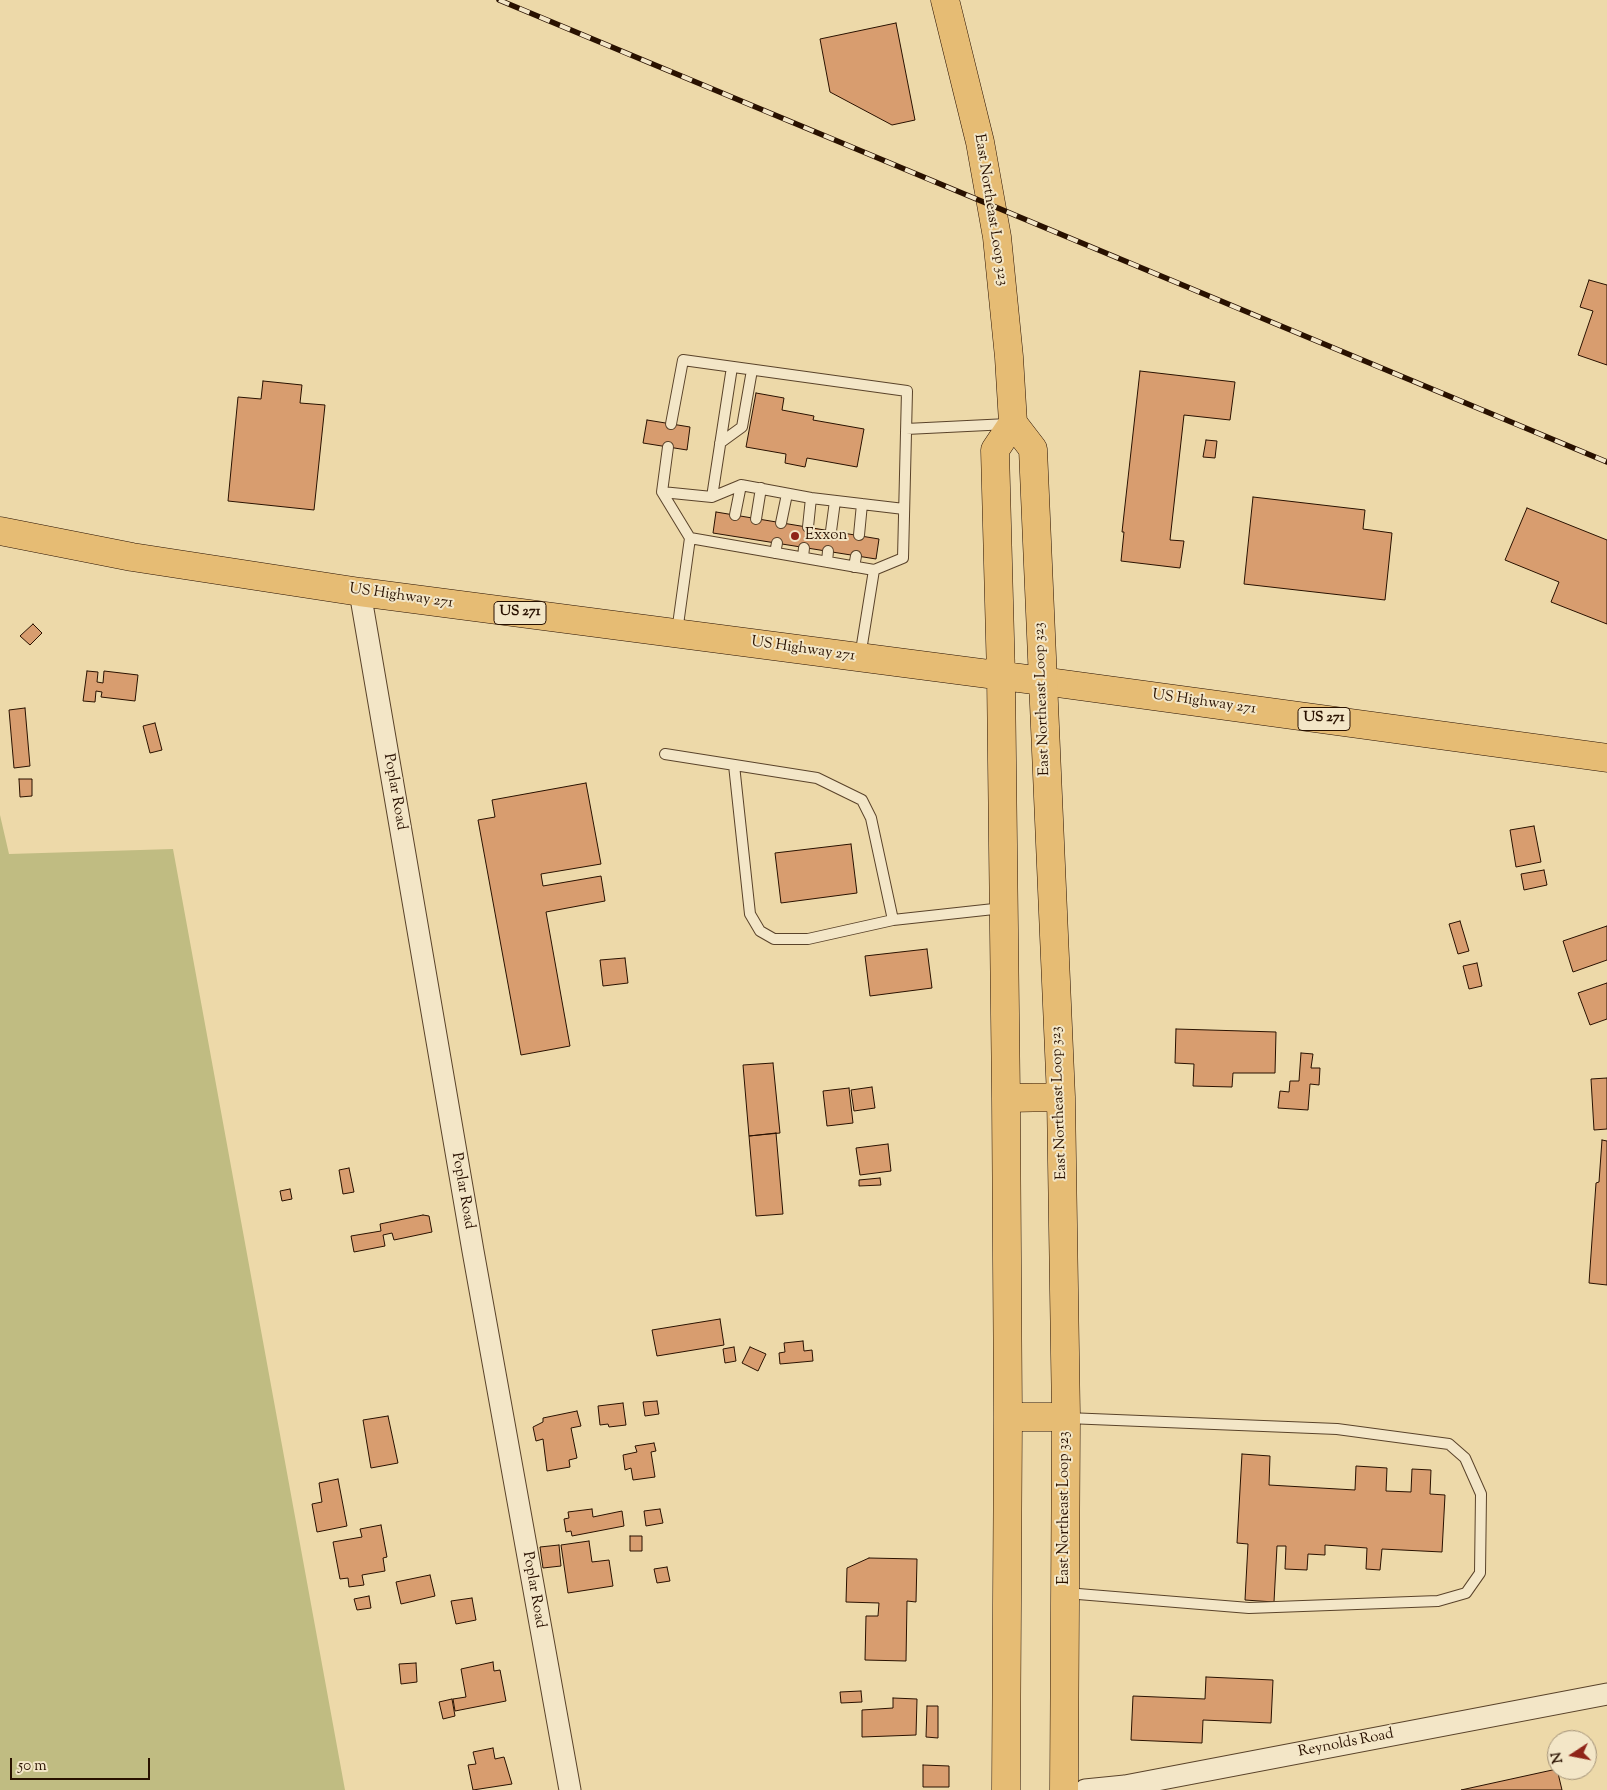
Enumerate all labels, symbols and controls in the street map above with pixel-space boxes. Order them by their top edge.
street label: East Northeast Loop 323 [969,133,1011,287]
place label: Exxon [805,527,847,545]
marker: Exxon [789,530,801,542]
street label: US Highway 271 [348,581,454,613]
road number: US 271 [494,602,546,624]
street label: East Northeast Loop 323 [1031,622,1055,776]
street label: US Highway 271 [750,634,856,666]
street label: US Highway 271 [1151,687,1257,719]
road number: US 271 [1298,708,1350,731]
street label: Poplar Road [378,752,410,832]
street label: East Northeast Loop 323 [1048,1026,1072,1180]
street label: Poplar Road [446,1151,478,1231]
street label: East Northeast Loop 323 [1056,1431,1074,1585]
street label: Poplar Road [517,1550,549,1630]
street label: Reynolds Road [1297,1726,1395,1762]
north arrow [1547,1730,1597,1780]
scale bar [12,1748,152,1780]
text: N [1547,1750,1569,1765]
text: 50 m [18,1756,47,1777]

